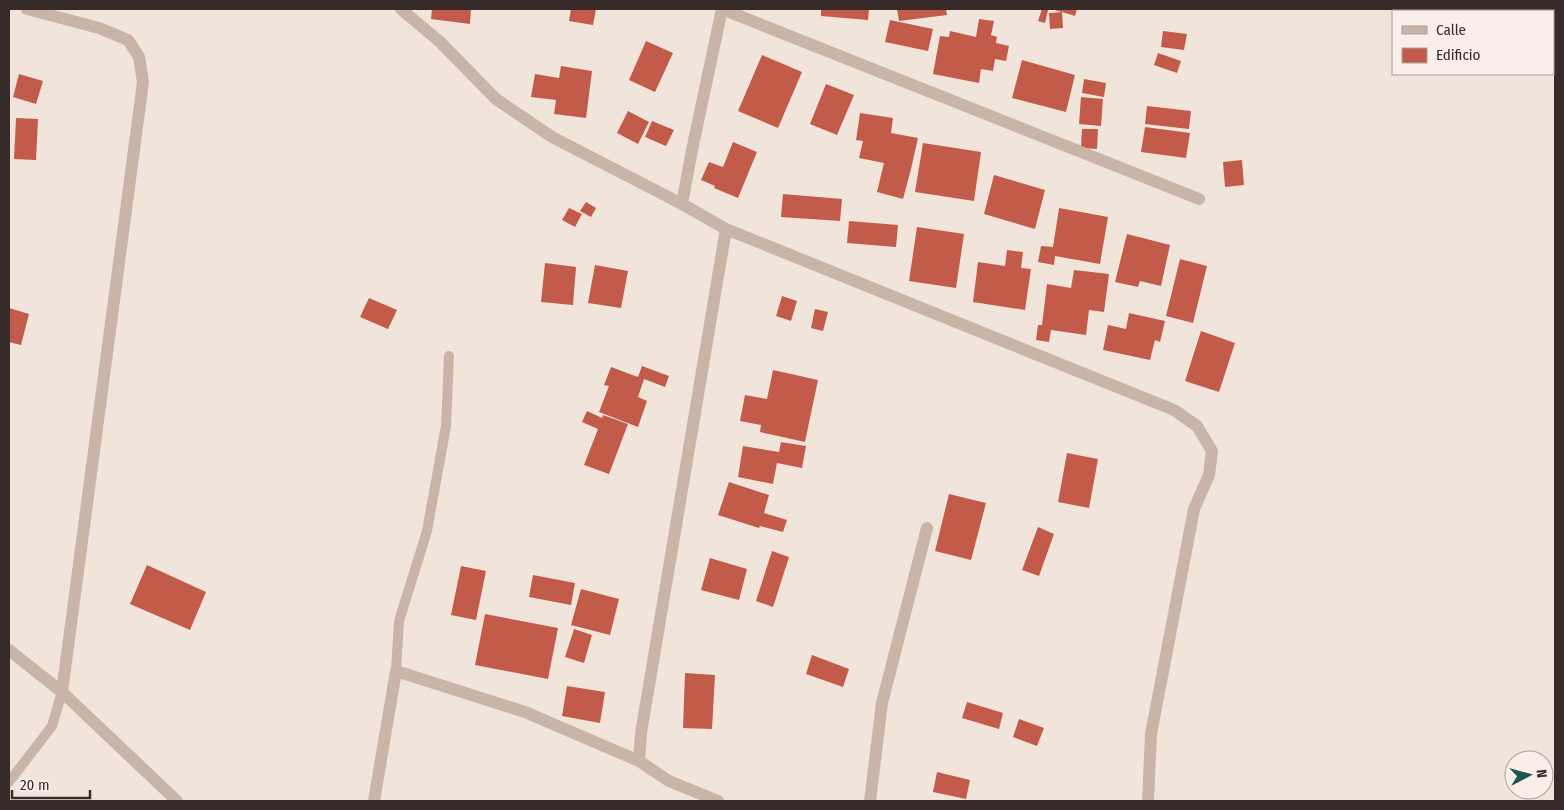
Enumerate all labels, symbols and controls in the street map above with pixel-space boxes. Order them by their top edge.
legend [1392,10,1554,75]
text: Calle [1436,21,1466,39]
text: Edificio [1436,46,1481,64]
north arrow [1504,750,1554,800]
scale bar [12,768,90,800]
text: N [1533,769,1550,779]
text: 20 m [20,776,50,794]

